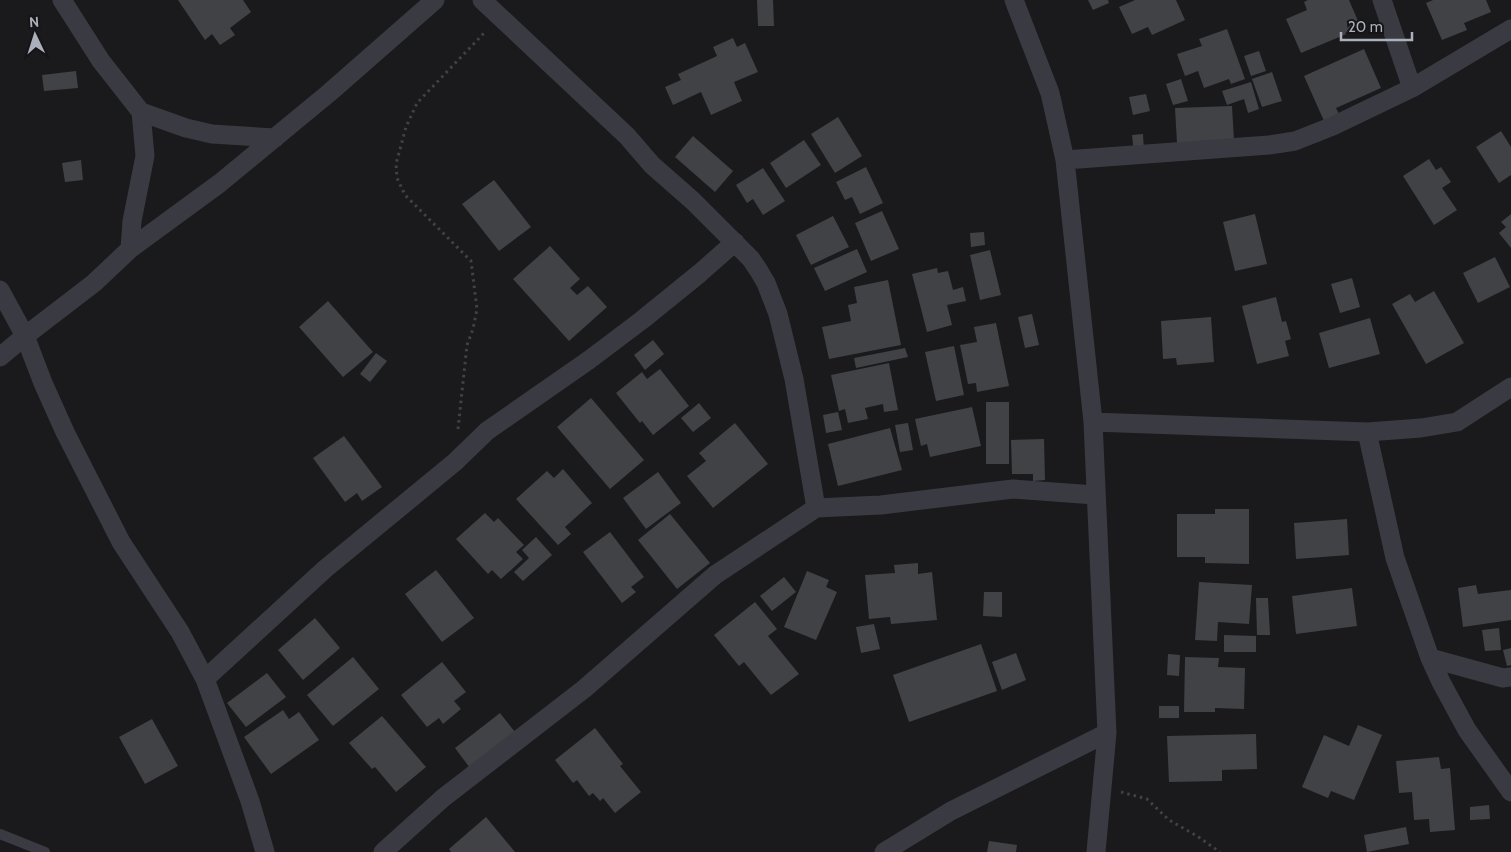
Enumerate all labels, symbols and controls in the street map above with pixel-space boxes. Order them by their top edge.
north arrow [10,10,60,60]
scale bar [1341,10,1412,42]
text: N [29,13,40,31]
text: 20 m [1348,18,1383,36]

